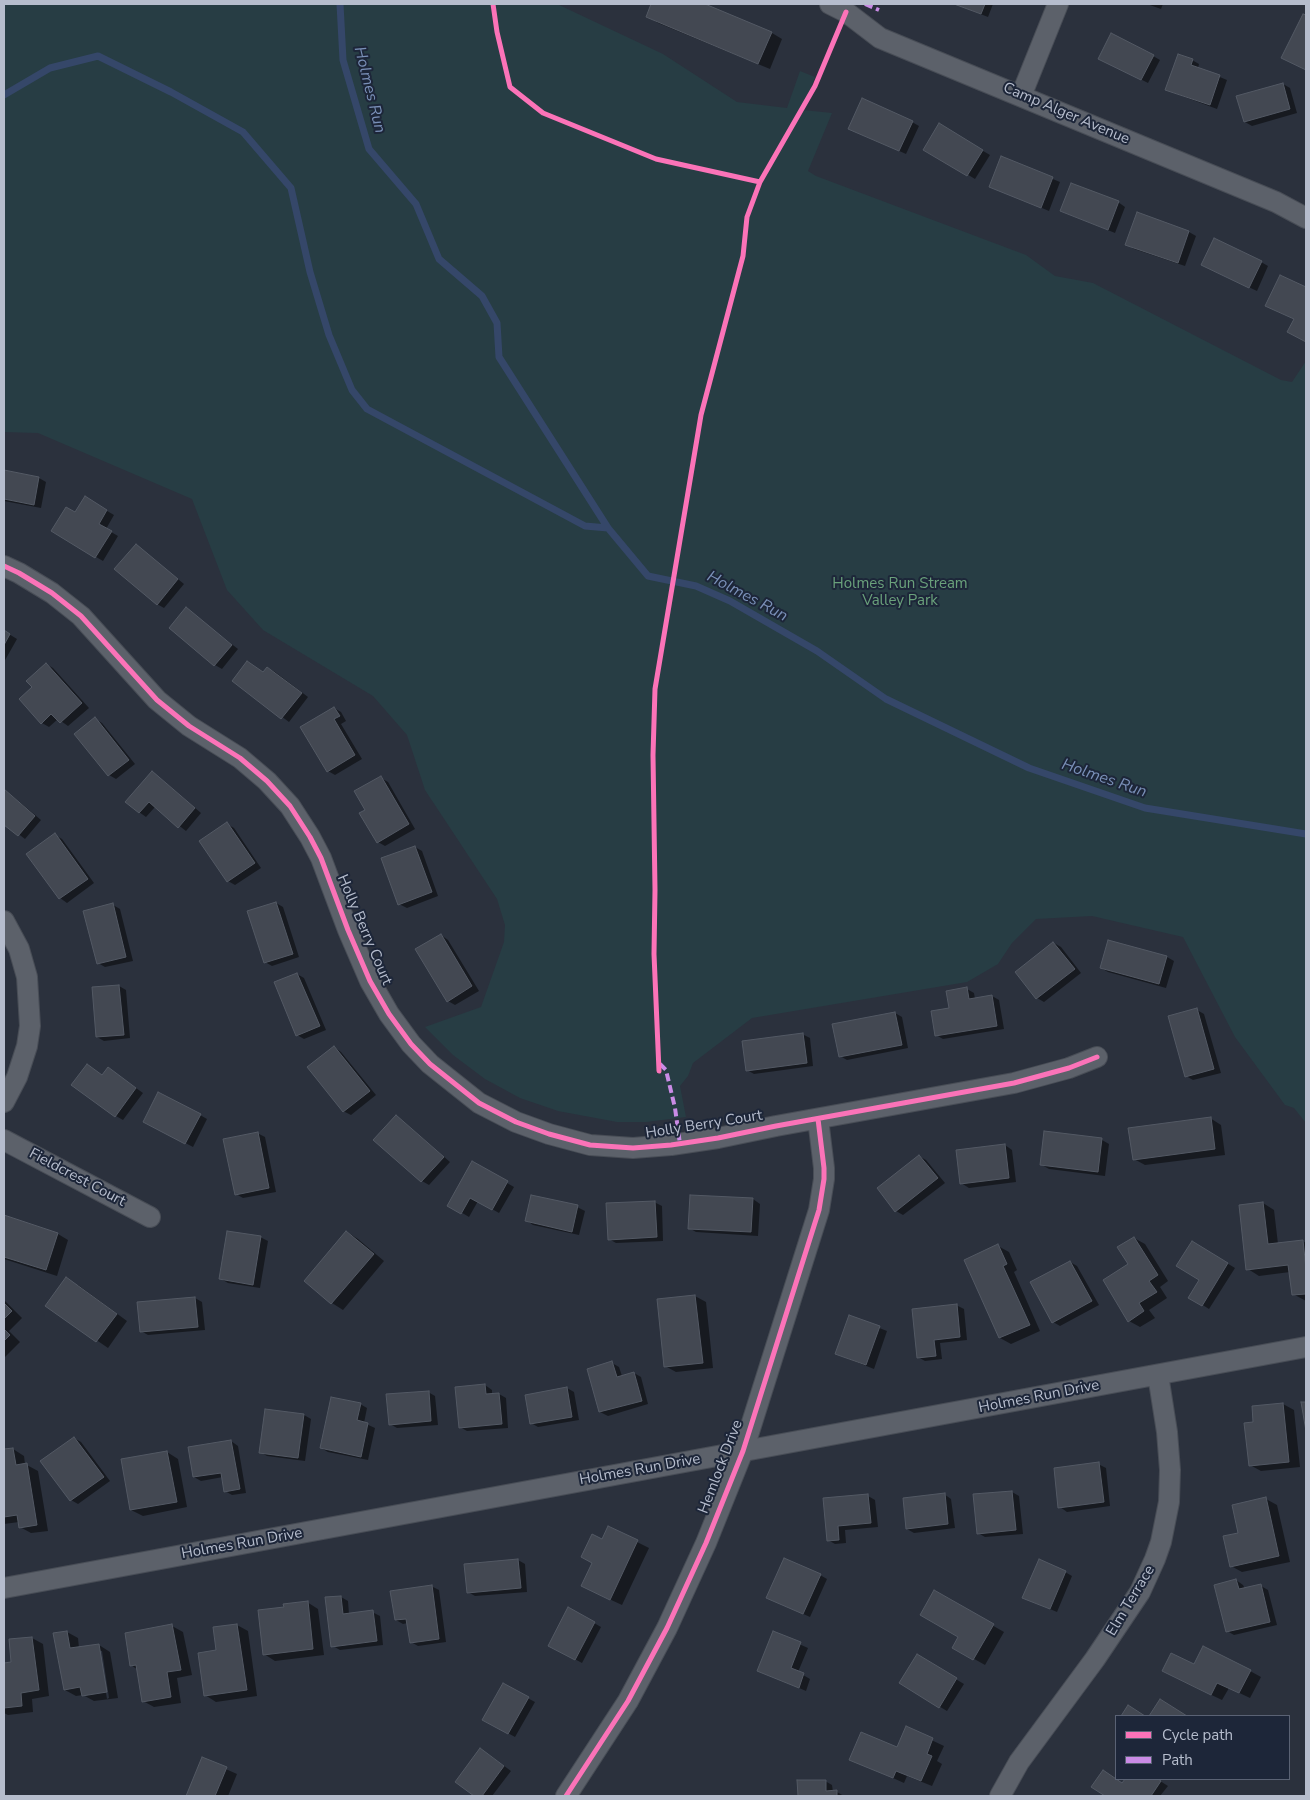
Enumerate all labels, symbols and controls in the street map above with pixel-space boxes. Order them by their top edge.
water label: Holmes Run [349,45,389,135]
street label: Camp Alger Avenue [1000,79,1132,149]
water label: Holmes Run [703,568,791,626]
park label: Holmes Run Stream Valley Park [832,575,968,610]
water label: Holmes Run [1059,756,1149,802]
street label: Holly Berry Court [333,872,395,988]
street label: Holly Berry Court [644,1107,764,1143]
street label: Fieldcrest Court [26,1145,128,1211]
street label: Holmes Run Drive [977,1376,1101,1418]
street label: Hemlock Drive [695,1418,747,1516]
street label: Holmes Run Drive [578,1451,702,1489]
street label: Holmes Run Drive [180,1525,304,1563]
street label: Elm Terrace [1103,1562,1159,1640]
legend [1115,1715,1290,1780]
text: Cycle path [1162,1725,1233,1745]
text: Path [1162,1750,1193,1770]

